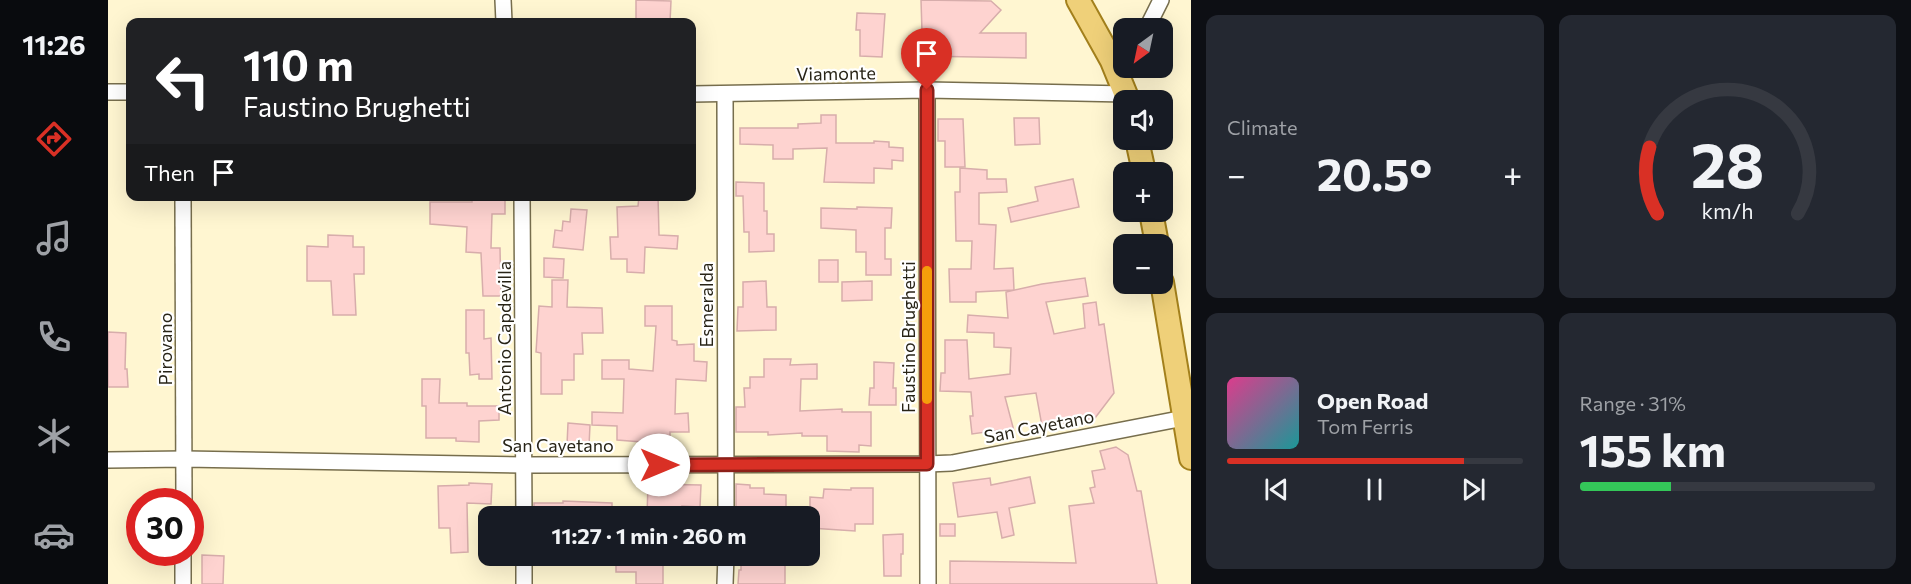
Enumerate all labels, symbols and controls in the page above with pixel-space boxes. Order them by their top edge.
north arrow [1113,18,1173,78]
map controls [1113,18,1173,294]
text: 11:26 [22,28,86,61]
pin [901,28,952,90]
icon: arrive [910,37,943,70]
text: 110 m [243,38,354,90]
icon: left [144,42,222,120]
street label: Viamonte [796,61,876,85]
text: Faustino Brughetti [243,90,471,123]
button: sound [1113,90,1173,150]
text: Climate [1227,115,1297,139]
icon: directions [33,118,75,160]
text: 28 [1690,125,1764,201]
text: 20.5° [1317,145,1432,200]
text: − [1227,153,1246,194]
text: + [1503,153,1522,194]
icon: arrive [207,156,240,189]
text: Then [144,159,195,186]
button: + [1113,162,1173,222]
text: km/h [1701,197,1753,223]
icon: music [33,217,75,259]
button: − [1113,234,1173,294]
street label: Antonio Capdevilla [493,261,515,415]
street label: Faustino Brughetti [897,261,919,413]
street label: Esmeralda [695,263,717,347]
street label: Pirovano [154,313,176,385]
icon: phone [33,316,75,358]
text: Open Road [1317,387,1428,414]
text: Range · 31% [1580,391,1686,415]
street label: San Cayetano [982,405,1096,447]
text: Tom Ferris [1317,414,1413,438]
icon: climate [33,415,75,457]
text: 155 km [1580,421,1726,476]
position arrow [627,433,691,497]
street label: San Cayetano [502,434,614,456]
icon: previous [1260,473,1293,506]
icon: pause [1358,473,1391,506]
icon: next [1457,473,1490,506]
speed limit sign: 30 [126,488,204,566]
icon: car [33,514,75,556]
text: 11:27 · 1 min · 260 m [552,522,746,549]

